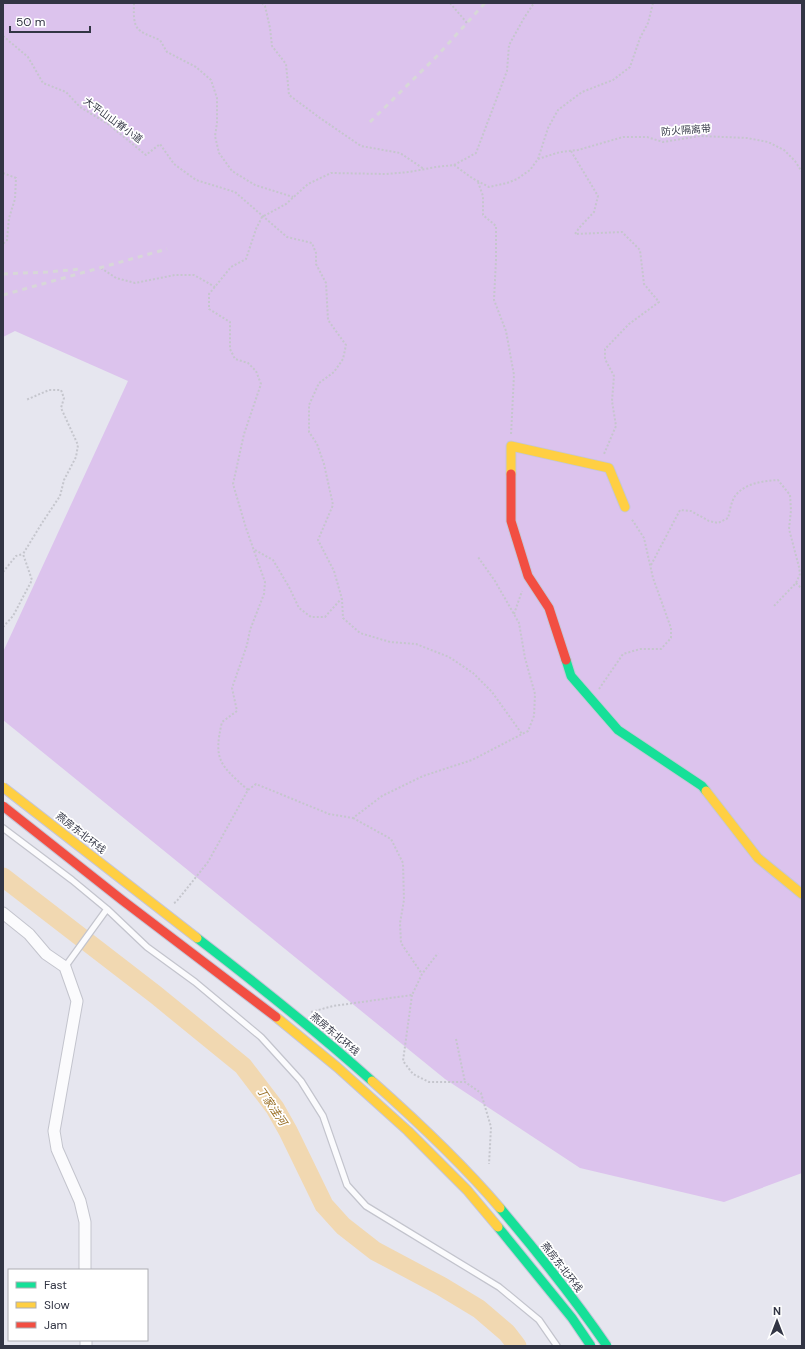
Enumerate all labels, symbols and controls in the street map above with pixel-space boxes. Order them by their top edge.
scale bar [10,8,90,34]
text: 50 m [16,14,45,30]
street label: 大平山山脊小道 [81,94,145,146]
street label: 防火隔离带 [661,122,711,138]
street label: 燕房东北环线 [53,809,109,857]
street label: 燕房东北环线 [308,1010,362,1058]
water label: 丁家洼河 [254,1084,291,1130]
street label: 燕房东北环线 [538,1239,586,1295]
legend [8,1269,148,1341]
text: Fast [44,1277,67,1293]
text: Slow [44,1297,70,1313]
north arrow [757,1301,797,1341]
text: N [773,1304,781,1318]
text: Jam [44,1317,67,1333]

